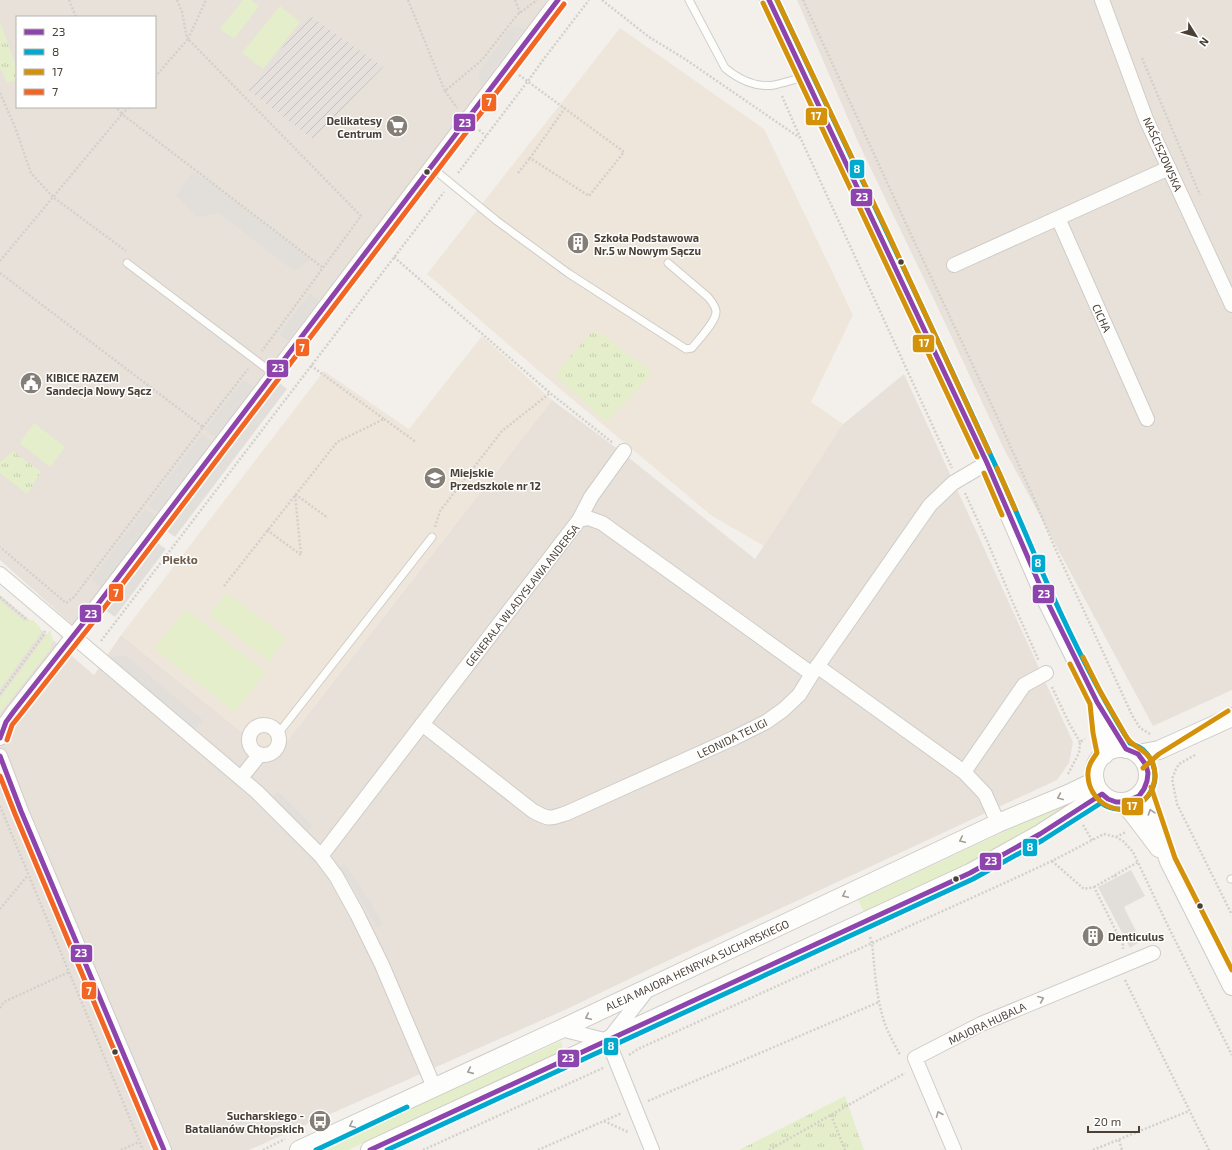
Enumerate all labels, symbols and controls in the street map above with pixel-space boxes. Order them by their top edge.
legend [16,16,156,108]
north arrow [1176,16,1216,56]
text: 23 [52,24,65,38]
text: N [1197,35,1212,49]
text: 8 [52,44,59,58]
text: 17 [52,64,63,78]
text: 7 [52,84,58,98]
line badge: 7 [481,93,497,112]
text: 7 [486,95,492,108]
line badge: 17 [805,107,828,126]
text: 17 [811,109,821,122]
supermarket icon: Delikatesy Centrum [384,113,410,139]
line badge: 23 [453,113,476,132]
place label: Delikatesy Centrum [326,114,383,140]
street label: NAŚCISZOWSKA [1141,115,1185,193]
text: 23 [459,116,471,129]
line badge: 8 [849,159,865,179]
text: 8 [854,162,861,175]
unlabelled marker [422,167,432,177]
line badge: 23 [850,188,873,207]
text: 23 [856,190,868,203]
building icon: Szkoła Podstawowa Nr.5 w Nowym Sączu [565,230,591,256]
place label: Szkoła Podstawowa Nr.5 w Nowym Sączu [594,231,701,258]
unlabelled marker [896,257,906,267]
street label: CICHA [1090,302,1114,334]
line badge: 17 [912,334,935,353]
text: 17 [919,336,929,349]
line badge: 7 [295,338,310,357]
text: 7 [299,341,305,354]
line badge: 23 [266,359,289,378]
text: 23 [272,361,284,374]
public building icon: KIBICE RAZEM Sandecja Nowy Sącz [18,370,44,396]
place label: KIBICE RAZEM Sandecja Nowy Sącz [46,371,152,398]
school or university icon: Miejskie Przedszkole nr 12 [422,465,448,491]
place label: Miejskie Przedszkole nr 12 [450,466,541,492]
street label: GENERAŁA WŁADYSŁAWA ANDERSA [462,521,582,669]
district label: Piekło [162,552,198,566]
line badge: 8 [1031,554,1046,573]
text: 8 [1035,556,1042,569]
line badge: 7 [108,583,124,602]
line badge: 23 [1032,584,1055,604]
text: 7 [113,586,119,599]
text: 23 [1038,587,1050,600]
line badge: 23 [79,604,102,623]
text: 23 [85,607,97,620]
street label: LEONIDA TELIGI [695,715,769,761]
one-way arrow [1056,793,1063,801]
line badge: 17 [1121,797,1144,816]
text: 17 [1127,799,1137,812]
one-way arrow [1147,809,1156,816]
one-way arrow [959,835,967,843]
line badge: 8 [1022,838,1038,857]
text: 8 [1027,840,1034,853]
line badge: 23 [979,852,1002,871]
text: 23 [985,854,997,867]
unlabelled marker [951,874,961,884]
one-way arrow [842,890,849,898]
unlabelled marker [1195,901,1205,911]
street label: ALEJA MAJORA HENRYKA SUCHARSKIEGO [603,917,791,1013]
building icon: Denticulus [1080,923,1106,949]
place label: Denticulus [1108,930,1164,943]
line badge: 23 [70,944,93,963]
text: 23 [75,946,87,959]
line badge: 7 [81,981,97,1000]
text: 7 [86,984,92,997]
one-way arrow [1037,996,1045,1004]
street label: MAJORA HUBALA [946,999,1028,1047]
one-way arrow [585,1012,592,1020]
line badge: 8 [603,1037,619,1056]
text: 8 [608,1039,615,1052]
unlabelled marker [110,1047,120,1057]
line badge: 23 [557,1049,580,1068]
text: 23 [562,1051,574,1064]
one-way arrow [466,1066,474,1074]
bus stop icon: Sucharskiego - Batalianów Chłopskich [307,1108,333,1134]
scale bar [1088,1108,1139,1134]
place label: Sucharskiego - Batalianów Chłopskich [185,1109,304,1135]
one-way arrow [935,1111,943,1118]
text: 20 m [1094,1114,1121,1128]
one-way arrow [348,1120,356,1128]

